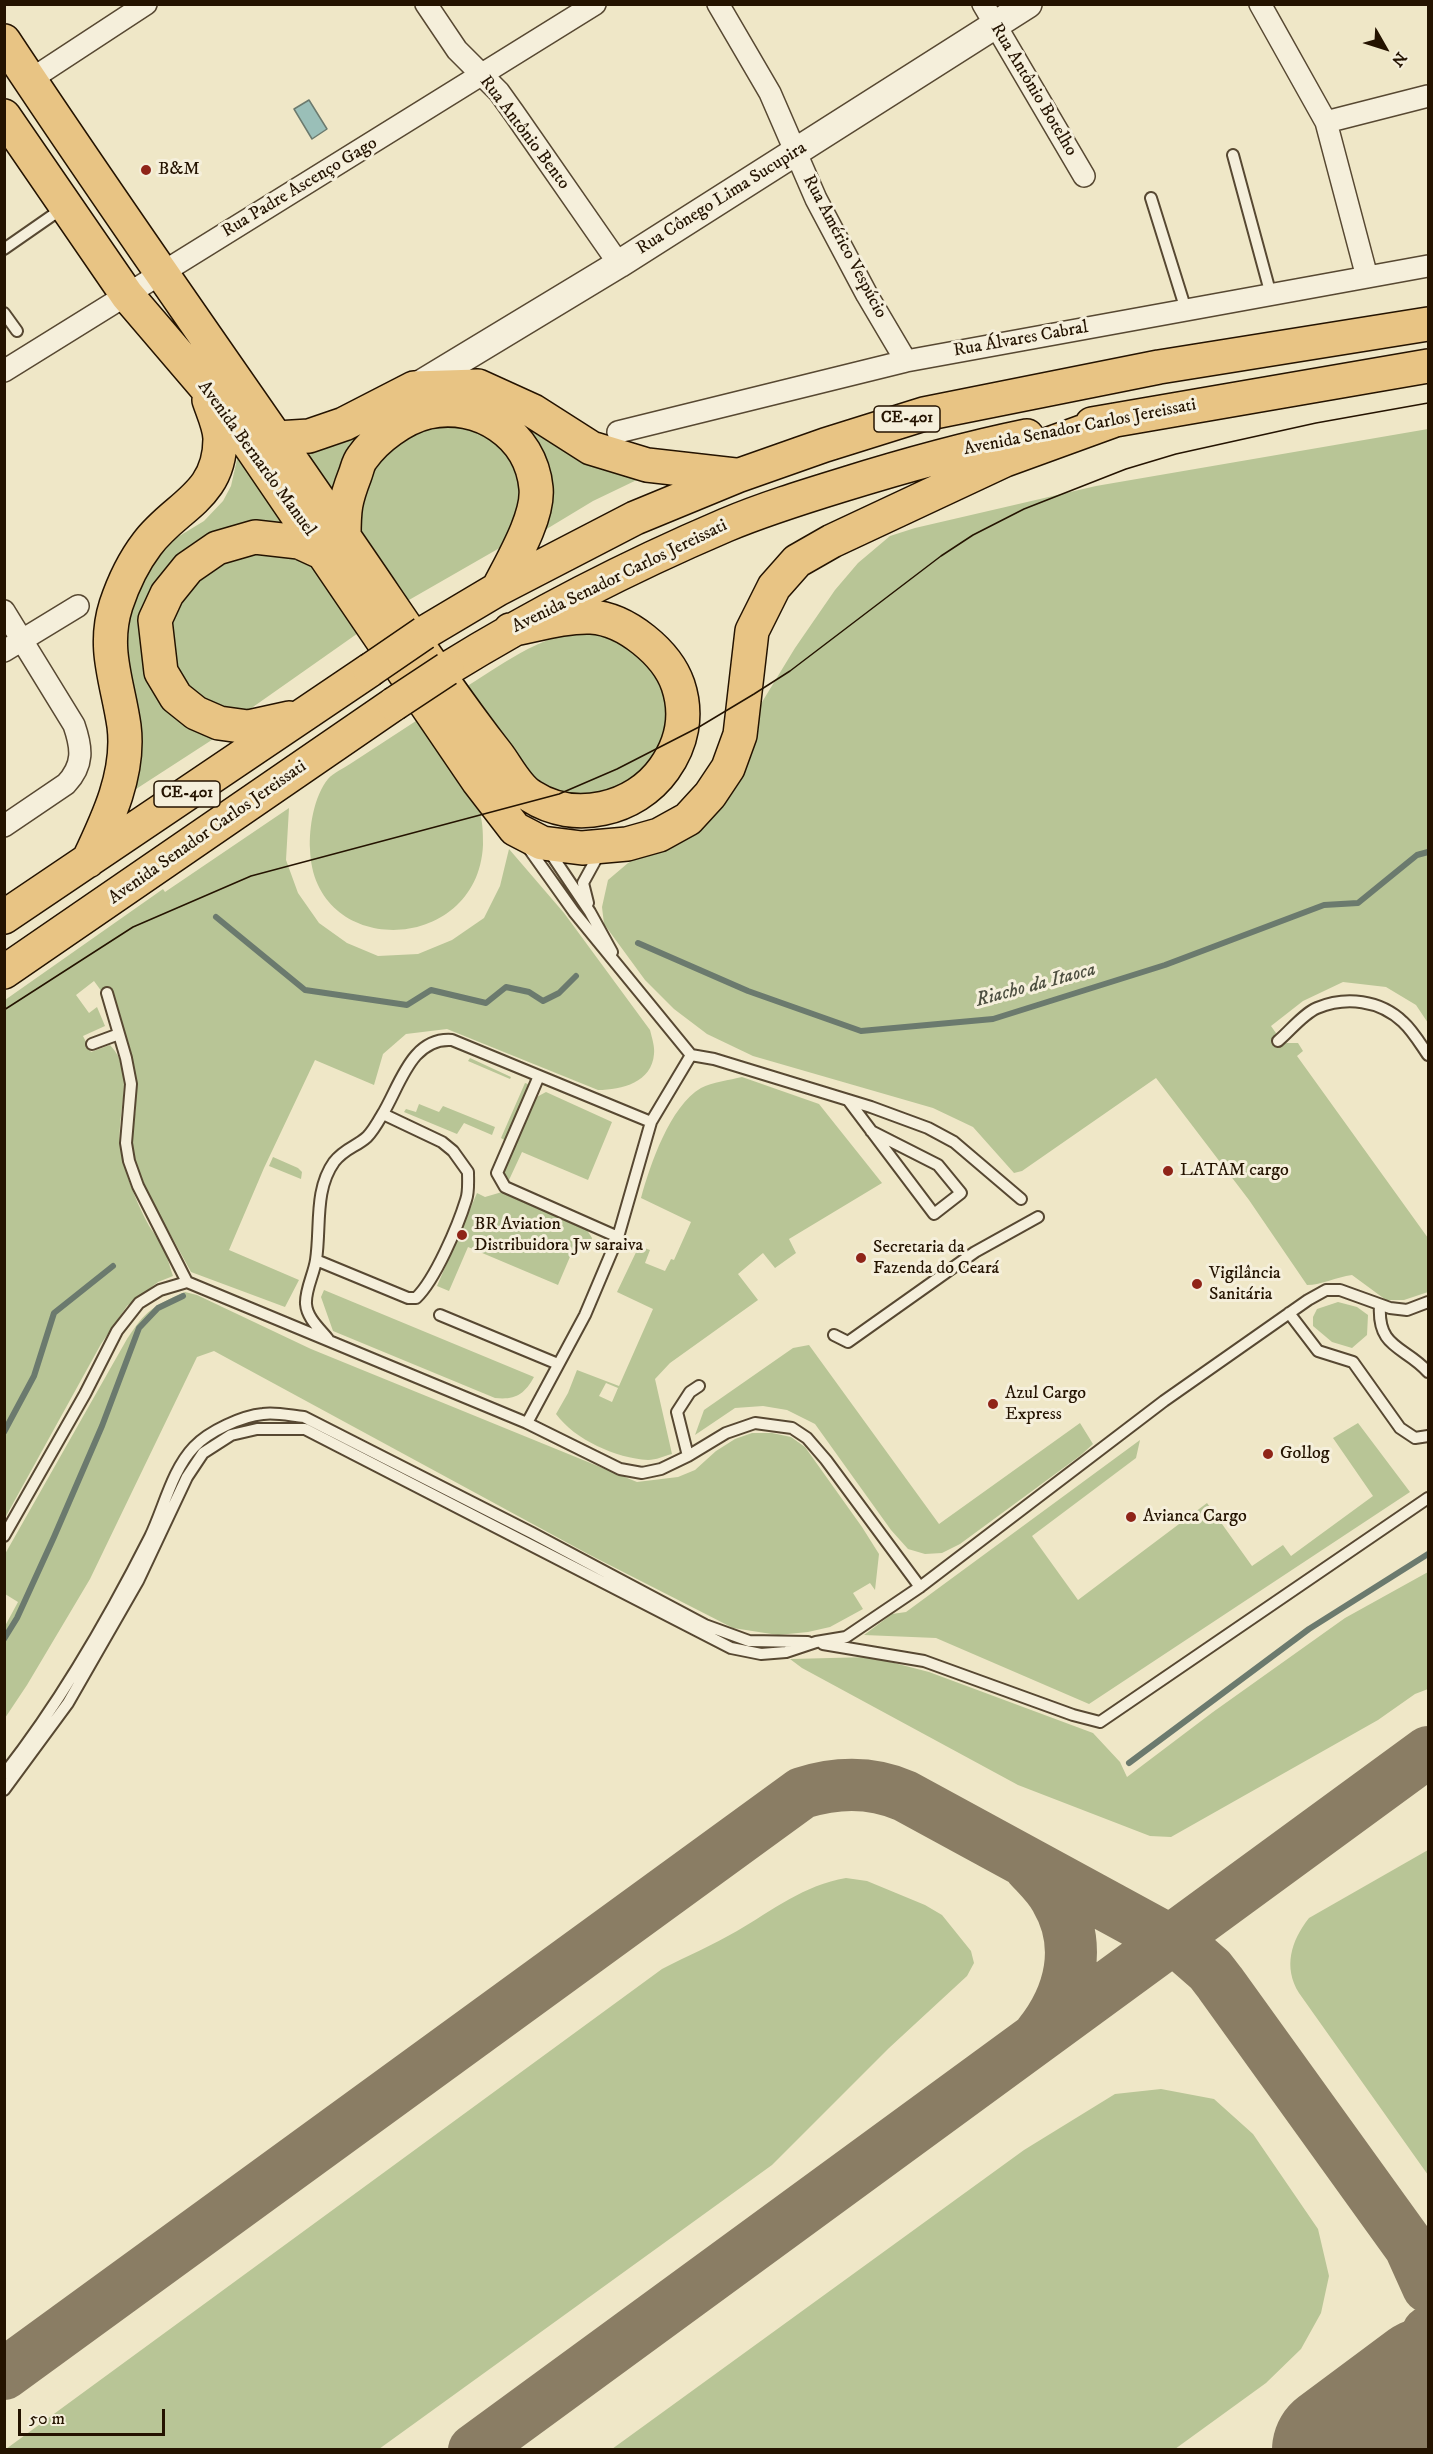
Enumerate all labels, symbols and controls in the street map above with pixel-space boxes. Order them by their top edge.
north arrow [1355,18,1415,78]
street label: Rua Antônio Botelho [985,20,1081,160]
text: N [1387,48,1411,71]
street label: Rua Antônio Bento [474,72,574,194]
street label: Rua Padre Ascenço Gago [218,133,382,243]
street label: Rua Cônego Lima Sucupira [633,138,811,260]
place label: B&M [158,159,200,181]
marker: B&M [139,163,153,177]
street label: Rua Américo Vespúcio [797,172,891,322]
street label: Rua Álvares Cabral [952,318,1090,362]
street label: Avenida Bernardo Manuel [192,377,320,541]
street label: Avenida Senador Carlos Jereissati [962,395,1198,461]
road number: CE-401 [874,406,940,432]
street label: Avenida Senador Carlos Jereissati [509,515,731,639]
street label: Avenida Senador Carlos Jereissati [105,756,311,910]
road number: CE-401 [154,781,220,807]
water label: Riacho da Itaoca [973,958,1099,1014]
place label: LATAM cargo [1180,1160,1289,1182]
marker: LATAM cargo [1161,1164,1175,1178]
place label: BR Aviation Distribuidora Jw saraiva [474,1214,643,1256]
marker: BR Aviation Distribuidora Jw saraiva [455,1228,469,1242]
place label: Secretaria da Fazenda do Ceará [873,1237,999,1280]
marker: Secretaria da Fazenda do Ceará [854,1251,868,1265]
place label: Vigilância Sanitária [1209,1263,1281,1306]
marker: Vigilância Sanitária [1190,1277,1204,1291]
place label: Azul Cargo Express [1005,1383,1086,1426]
marker: Azul Cargo Express [986,1397,1000,1411]
place label: Gollog [1280,1443,1330,1465]
marker: Gollog [1261,1447,1275,1461]
place label: Avianca Cargo [1143,1506,1247,1528]
marker: Avianca Cargo [1124,1510,1138,1524]
scale bar [21,2397,168,2435]
text: 50 m [29,2408,65,2430]

